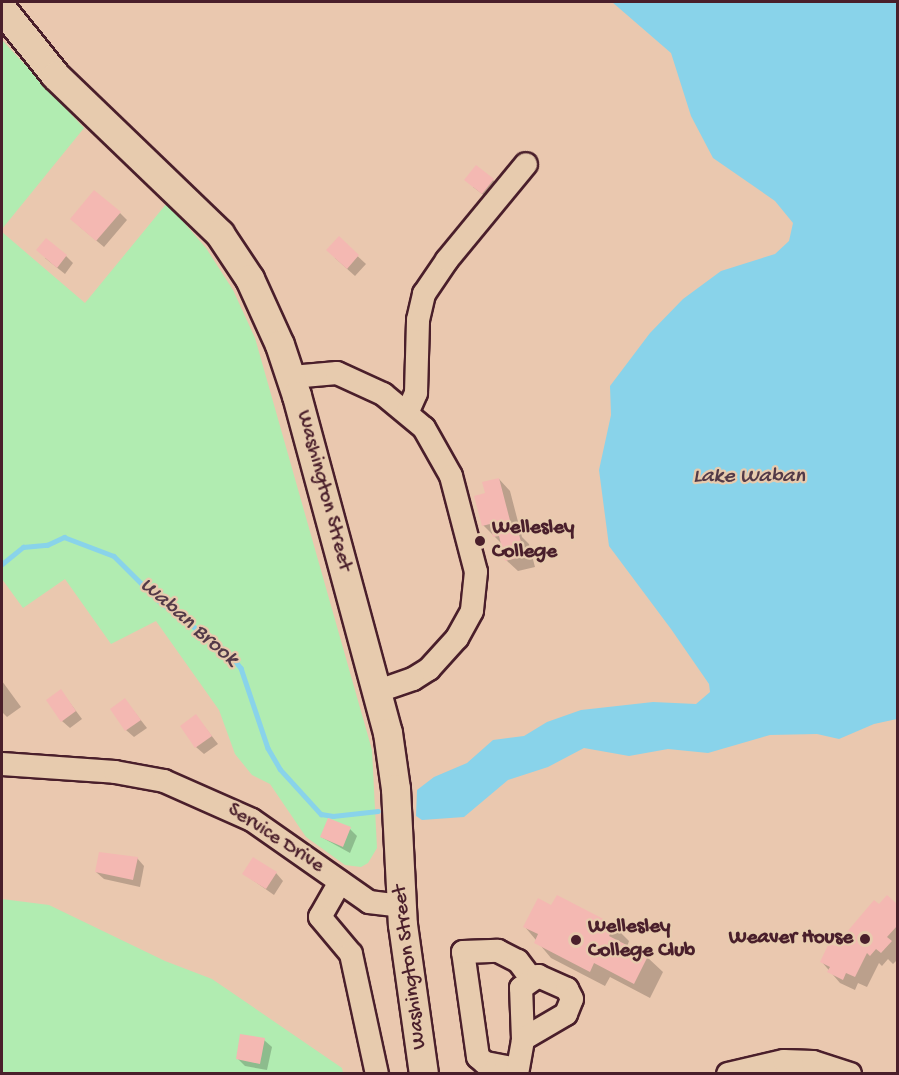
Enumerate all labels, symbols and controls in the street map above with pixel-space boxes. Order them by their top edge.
street label: Washington Street [289,408,357,574]
water label: Lake Waban [693,465,805,491]
place label: Wellesley College [492,516,574,566]
marker: Wellesley College [473,534,487,548]
water label: Waban Brook [133,573,243,673]
street label: Service Drive [222,798,328,880]
street label: Washington Street [388,883,434,1051]
place label: Wellesley College Club [588,915,695,965]
place label: Weaver House [729,926,853,952]
marker: Weaver House [858,932,872,946]
marker: Wellesley College Club [569,933,583,947]

